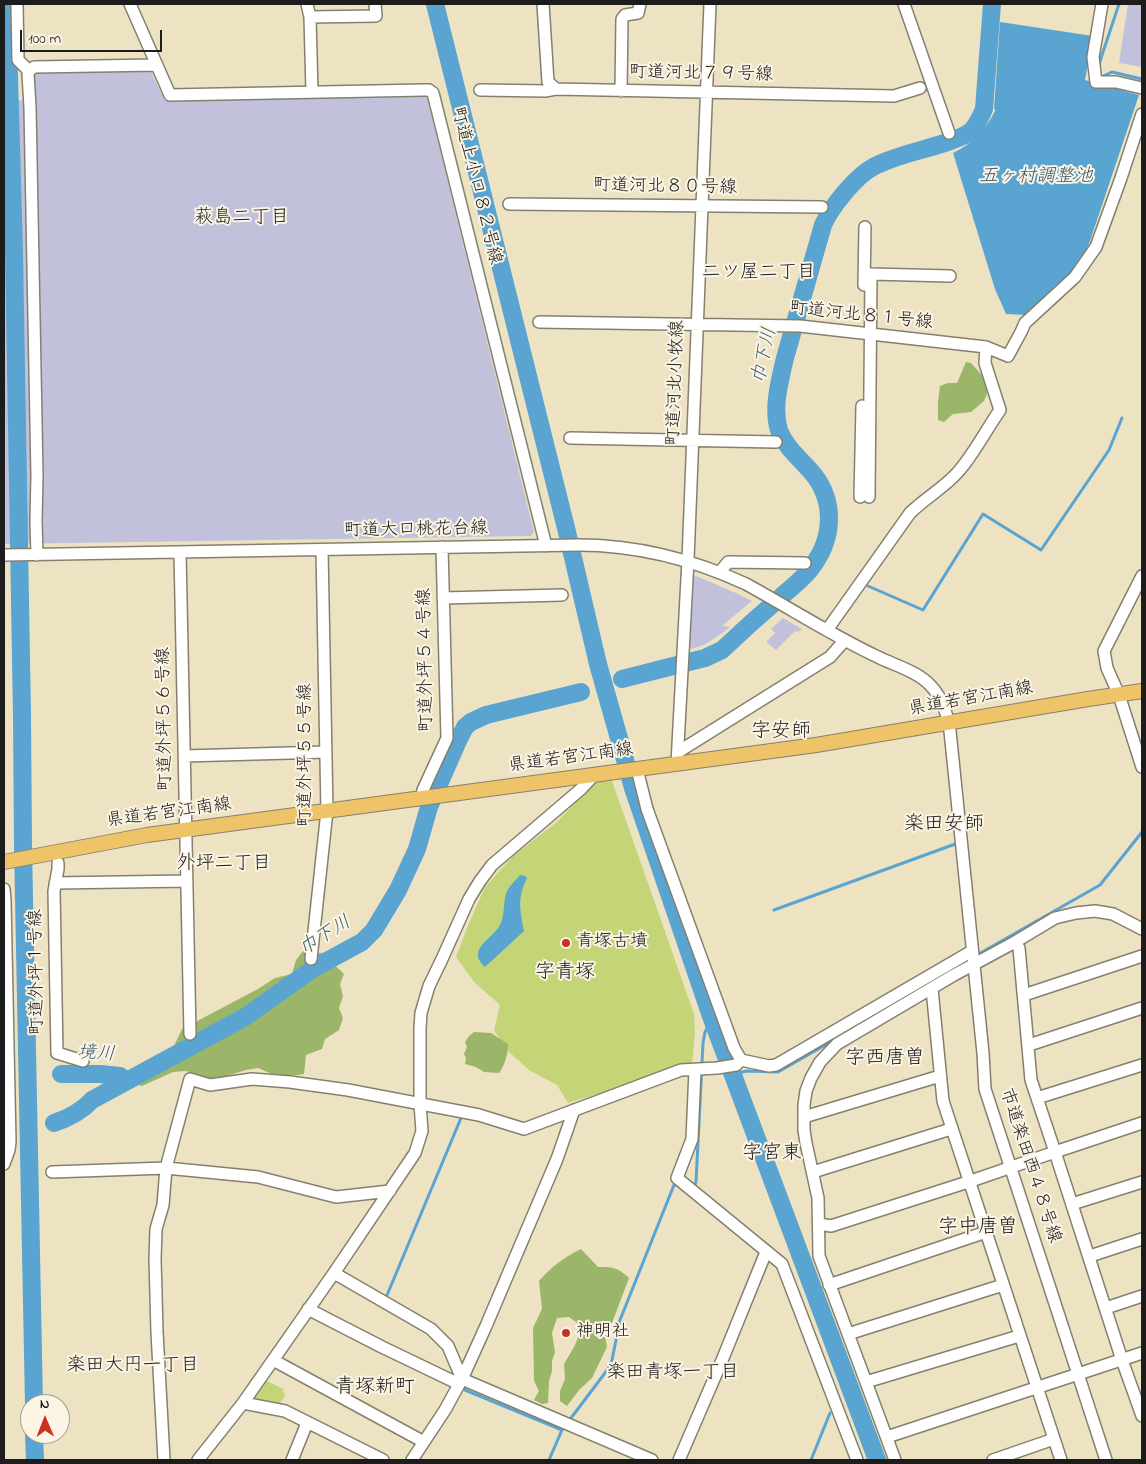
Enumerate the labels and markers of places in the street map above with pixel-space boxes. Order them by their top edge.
place label: 青塚古墳 [576,932,648,954]
marker: 青塚古墳 [560,937,572,949]
place label: 神明社 [576,1322,630,1344]
marker: 神明社 [560,1327,572,1339]

